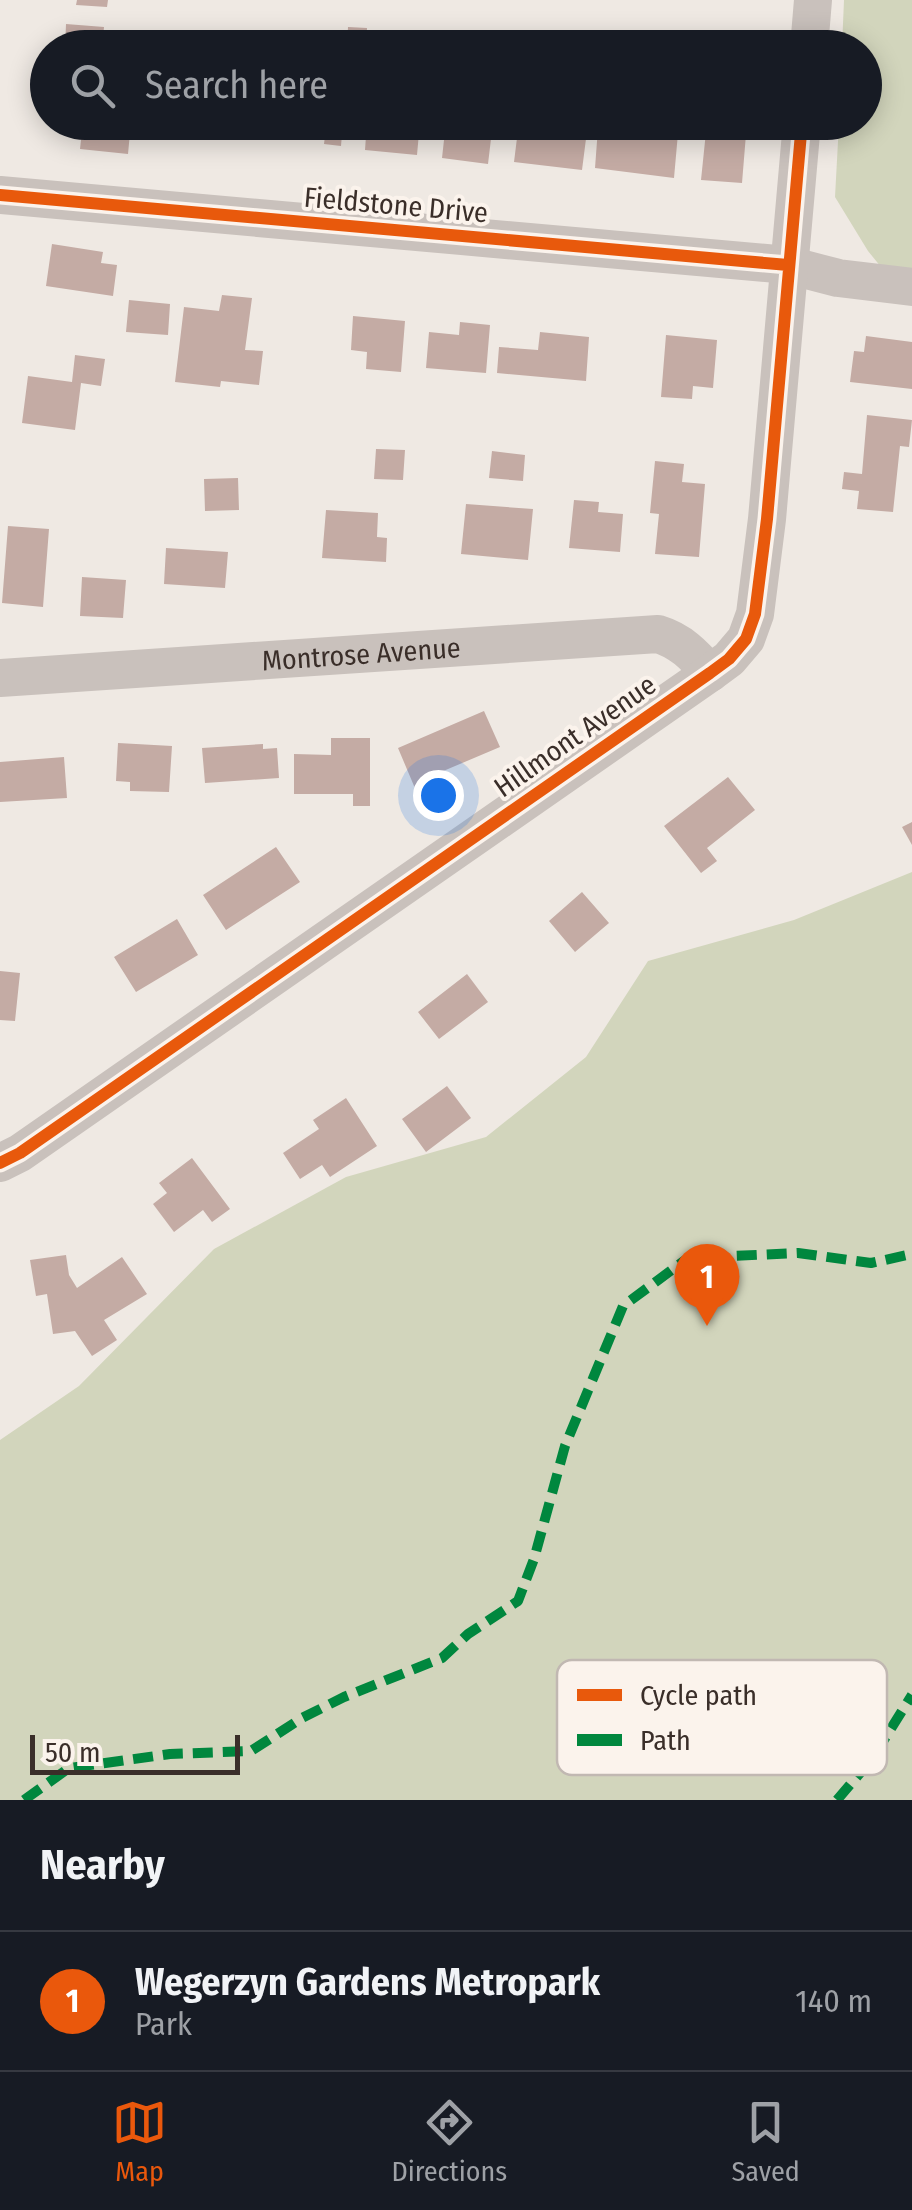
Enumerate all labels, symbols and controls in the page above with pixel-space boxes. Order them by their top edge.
search box [30,30,882,140]
icon: search [65,58,120,113]
text: Search here [145,62,328,108]
street label: Fieldstone Drive [303,181,489,229]
street label: Montrose Avenue [261,631,462,677]
street label: Hillmont Avenue [488,668,662,804]
your location [413,770,464,821]
pin: 1 [674,1244,740,1326]
legend [557,1660,887,1775]
text: Cycle path [640,1679,757,1712]
text: Path [640,1724,691,1757]
scale bar [30,1730,240,1774]
text: 50 m [45,1736,101,1769]
text: Nearby [40,1840,165,1890]
text: Wegerzyn Gardens Metropark [135,1959,600,2005]
text: 1 [66,1982,79,2020]
text: 140 m [795,1982,872,2020]
text: Park [135,2005,192,2043]
tab: Map [112,2095,167,2188]
tab: Directions [391,2095,507,2188]
tab: Saved [731,2095,800,2188]

